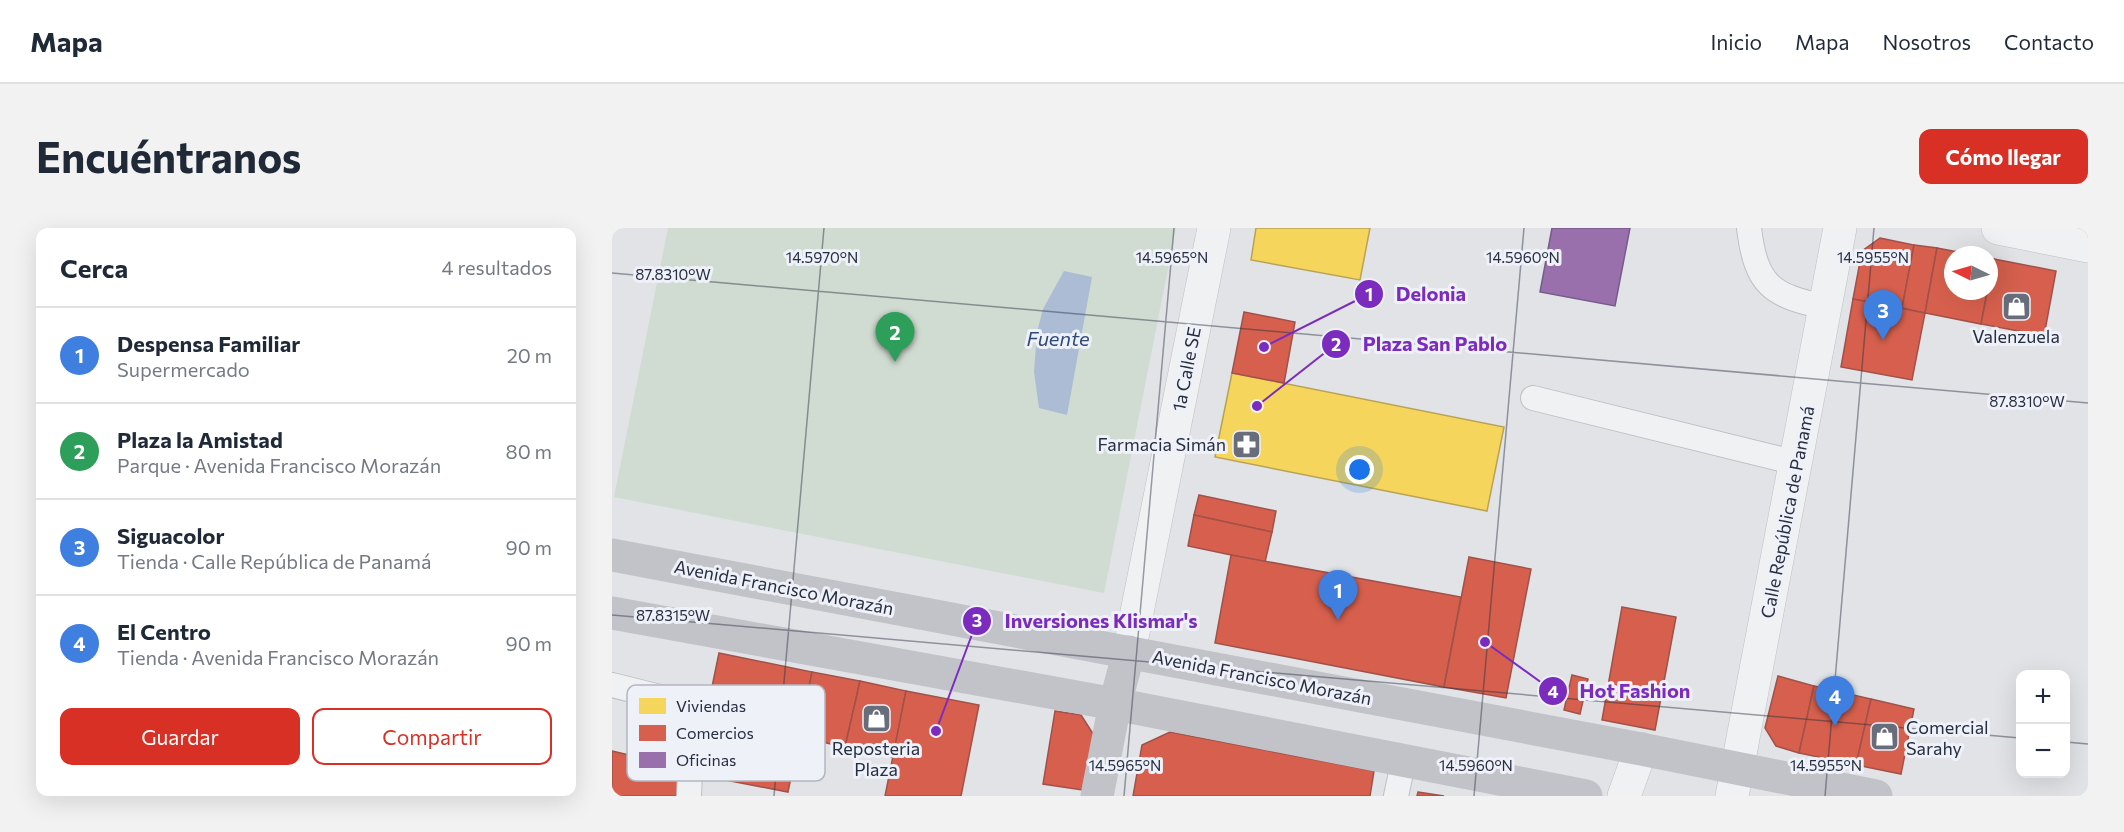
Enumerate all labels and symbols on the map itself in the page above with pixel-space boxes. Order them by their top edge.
north arrow [1944,246,1998,300]
text: 14.5970°N [786,248,858,266]
text: 14.5965°N [1136,248,1208,266]
text: 14.5960°N [1486,248,1560,266]
text: 14.5955°N [1837,248,1909,266]
text: 87.8310°W [635,265,711,283]
callout: Delonia [1354,275,1478,313]
text: Delonia [1396,281,1466,305]
text: 1 [1365,283,1373,305]
pin: 3 [1864,291,1902,340]
shop icon: Valenzuela [2000,291,2032,323]
pin: 2 [876,312,914,362]
street label: 1a Calle SE [1167,325,1205,413]
callout: Plaza San Pablo [1321,325,1519,363]
place label: Valenzuela [1972,325,2060,347]
water label: Fuente [1027,326,1090,350]
text: Plaza San Pablo [1363,331,1507,355]
text: 2 [1331,333,1341,355]
text: 87.8310°W [1989,392,2065,410]
street label: Calle República de Panamá [1756,404,1818,620]
pharmacy icon: Farmacia Simán [1231,428,1263,460]
place label: Farmacia Simán [1097,433,1226,455]
your location [1345,455,1374,484]
street label: Avenida Francisco Morazán [672,555,896,619]
pin: 1 [1318,570,1358,620]
callout: Inversiones Klismar's [962,602,1209,640]
text: 87.8315°W [636,606,710,624]
text: Inversiones Klismar's [1004,608,1198,632]
text: 3 [972,609,982,631]
street label: Avenida Francisco Morazán [1150,645,1374,709]
callout: Hot Fashion [1538,672,1703,710]
pin: 4 [1816,676,1854,726]
text: Hot Fashion [1580,678,1690,702]
text: 4 [1547,680,1559,702]
legend [627,685,825,781]
text: Viviendas [676,696,746,715]
shop icon: Reposteria Plaza [860,703,892,735]
place label: Comercial Sarahy [1906,716,1989,759]
shop icon: Comercial Sarahy [1869,721,1901,753]
text: Comercios [676,723,754,742]
place label: Reposteria Plaza [832,737,920,780]
text: Oficinas [676,750,736,769]
text: 14.5965°N [1089,756,1161,774]
text: 14.5960°N [1439,756,1513,774]
text: 14.5955°N [1790,756,1862,774]

